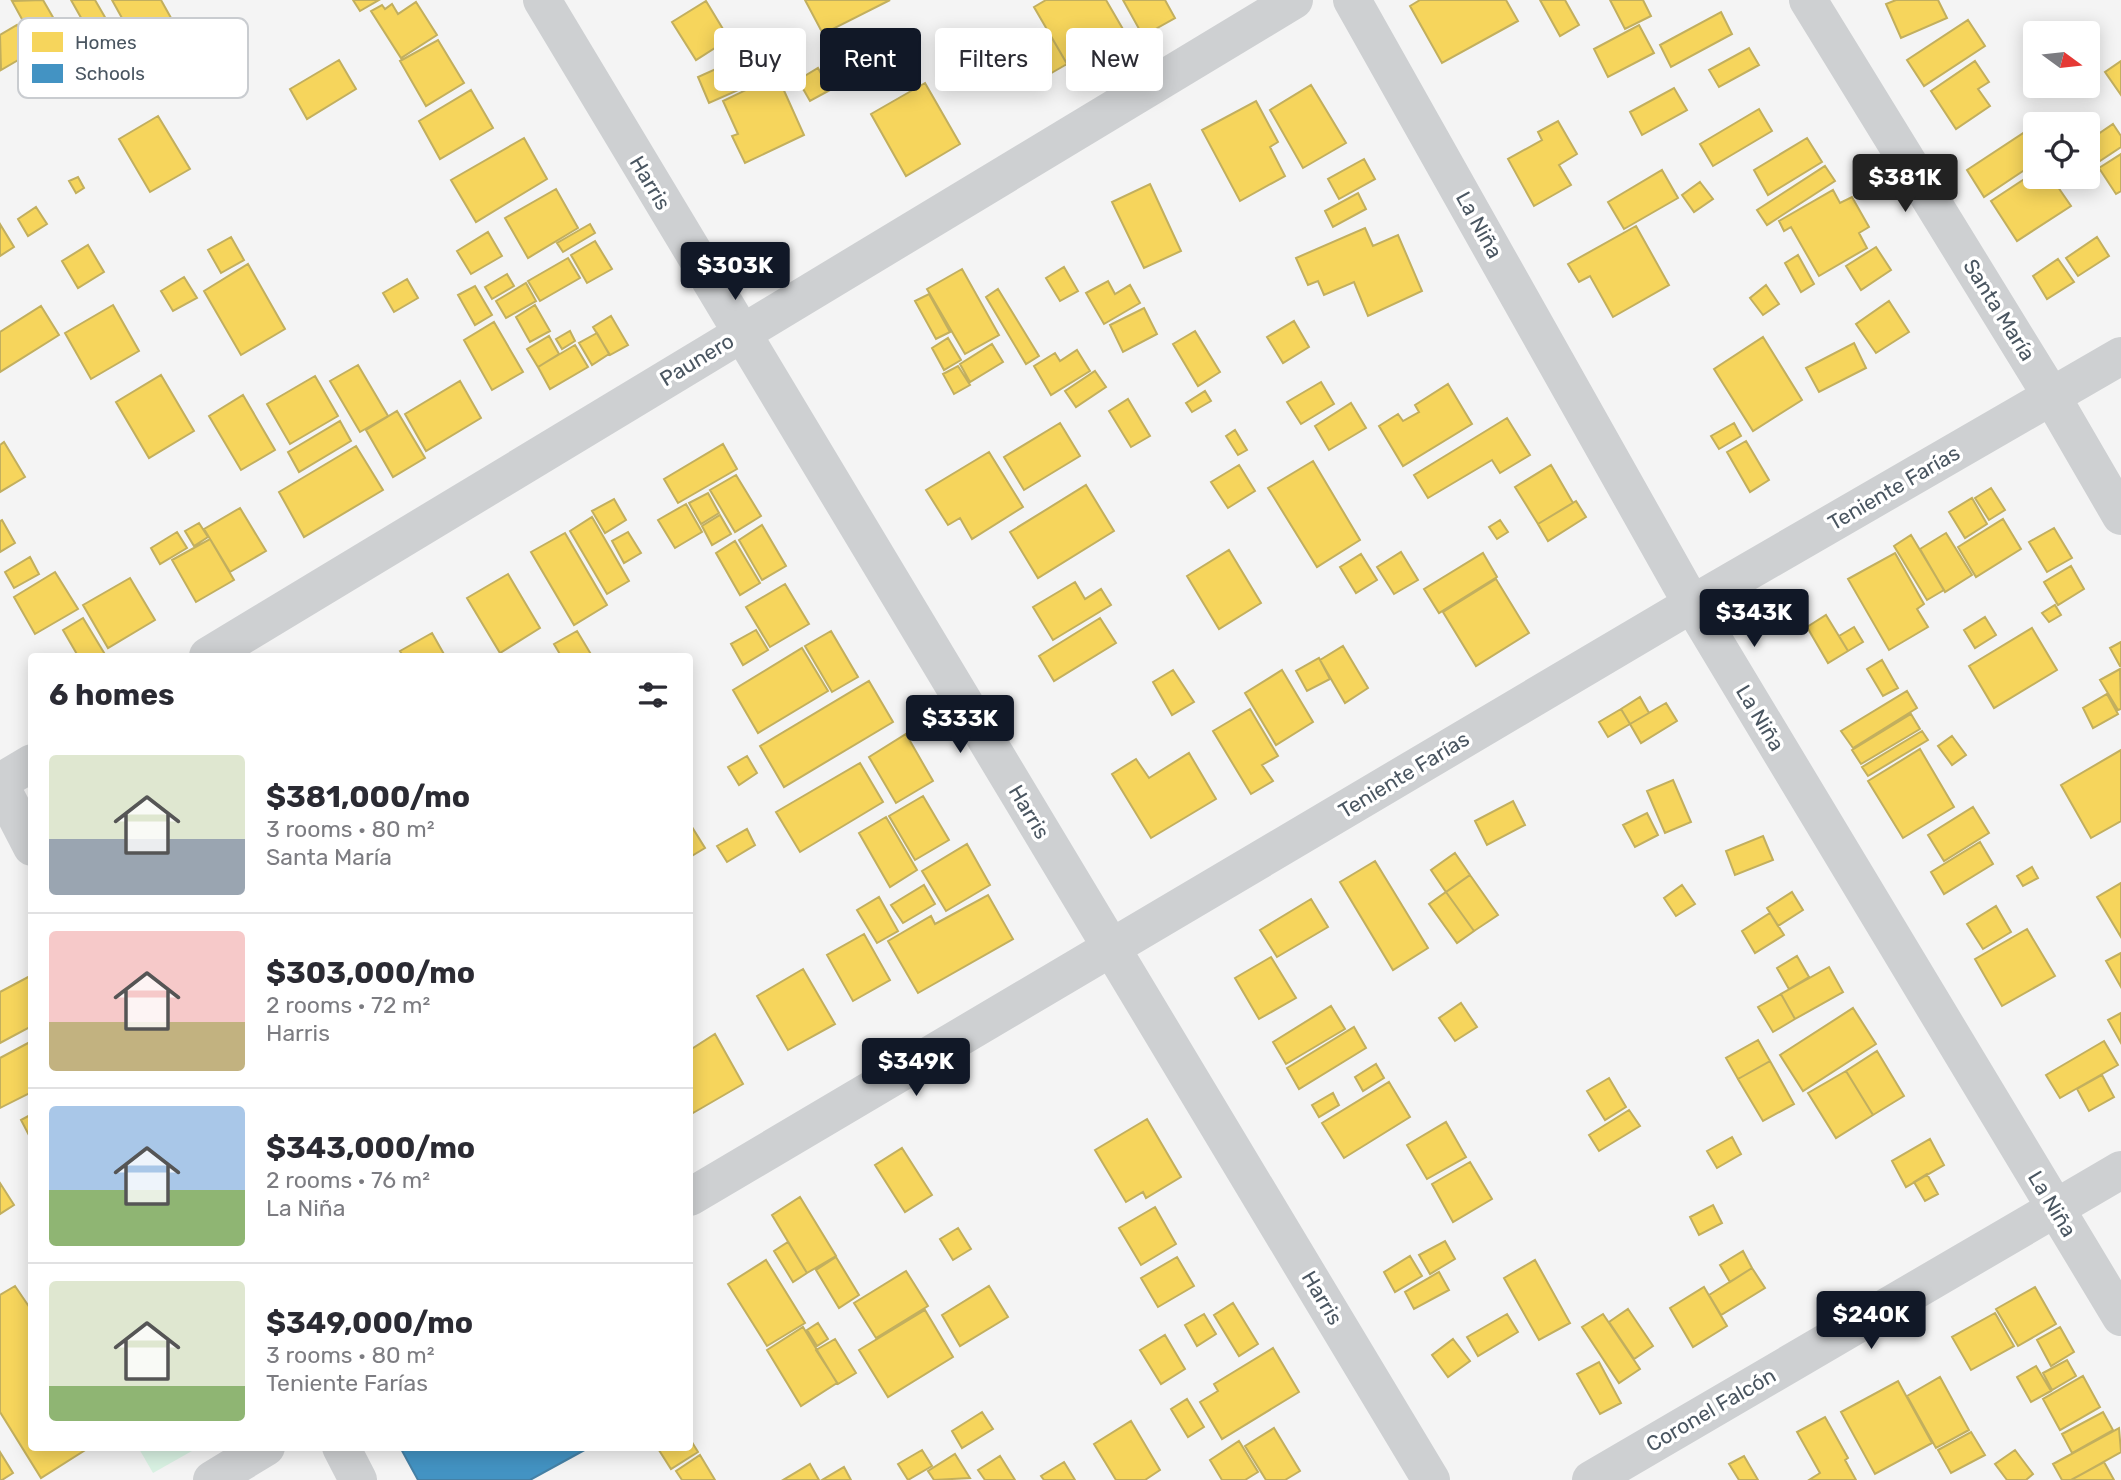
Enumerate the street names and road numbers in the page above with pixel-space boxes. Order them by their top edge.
street label: Harris [625,151,676,214]
street label: La Niña [1451,187,1508,263]
street label: Santa María [1958,254,2041,365]
street label: Paunero [655,328,738,391]
street label: Teniente Farías [1824,440,1964,535]
street label: La Niña [1731,680,1790,755]
street label: Teniente Farías [1334,726,1474,823]
street label: Harris [1004,780,1055,843]
street label: La Niña [2023,1166,2082,1241]
street label: Harris [1297,1266,1348,1329]
street label: Coronel Falcón [1642,1362,1780,1457]

